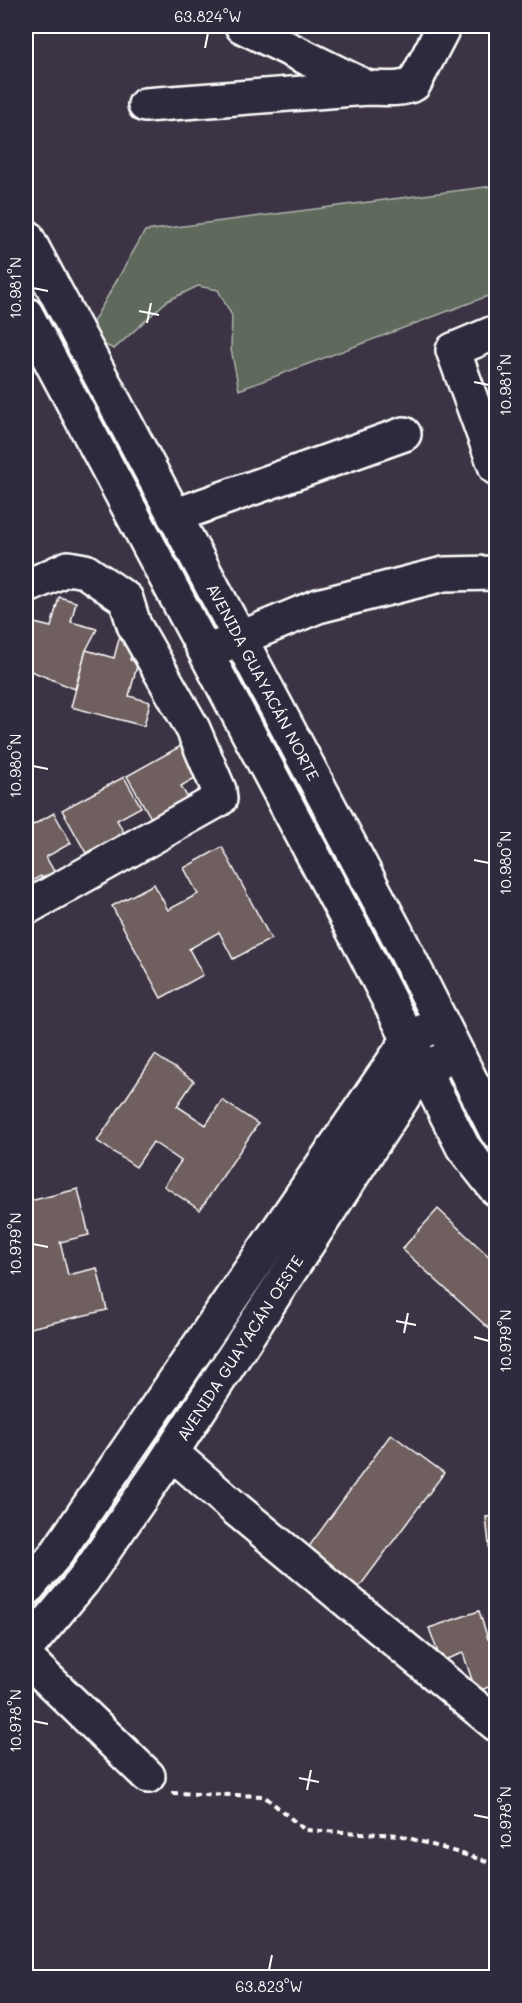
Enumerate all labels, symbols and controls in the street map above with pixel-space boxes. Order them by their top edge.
text: 63.824°W [174,6,242,26]
text: 10.981°N [5,257,25,319]
text: 10.981°N [495,354,515,416]
street label: AVENIDA GUAYACÁN NORTE [202,579,324,784]
text: 10.980°N [5,734,25,798]
text: 10.980°N [495,831,515,895]
text: 10.979°N [5,1212,25,1276]
street label: AVENIDA GUAYACÁN OESTE [172,1251,307,1444]
text: 10.979°N [495,1309,515,1373]
text: 10.978°N [5,1689,25,1753]
text: 10.978°N [495,1786,515,1850]
text: 63.823°W [235,1976,303,1996]

